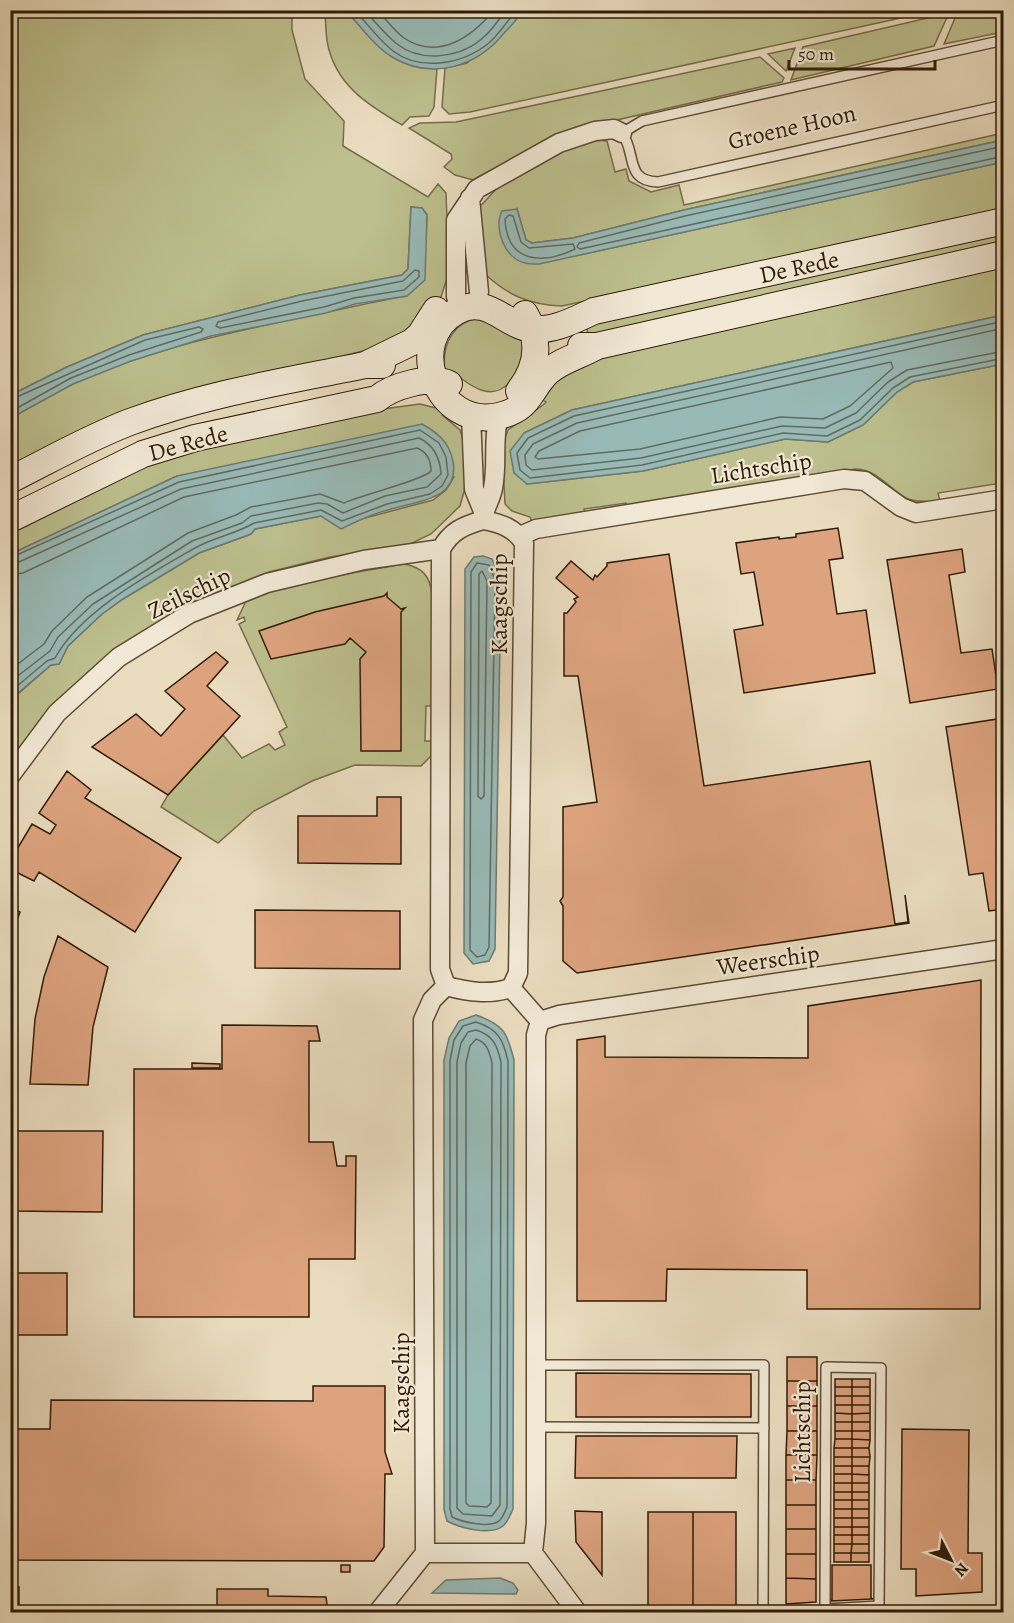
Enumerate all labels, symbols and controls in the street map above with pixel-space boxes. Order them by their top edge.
scale bar [789,33,934,71]
text: 50 m [798,42,834,66]
street label: Groene Hoon [725,97,859,157]
street label: De Rede [756,243,842,291]
street label: De Rede [145,417,231,469]
street label: Lichtschip [708,444,814,492]
street label: Kaagschip [483,553,515,655]
street label: Zeilschip [142,559,236,627]
street label: Weerschip [714,937,821,983]
street label: Kaagschip [385,1332,417,1434]
street label: Lichtschip [786,1381,818,1483]
north arrow [921,1530,981,1590]
text: N [949,1558,973,1581]

